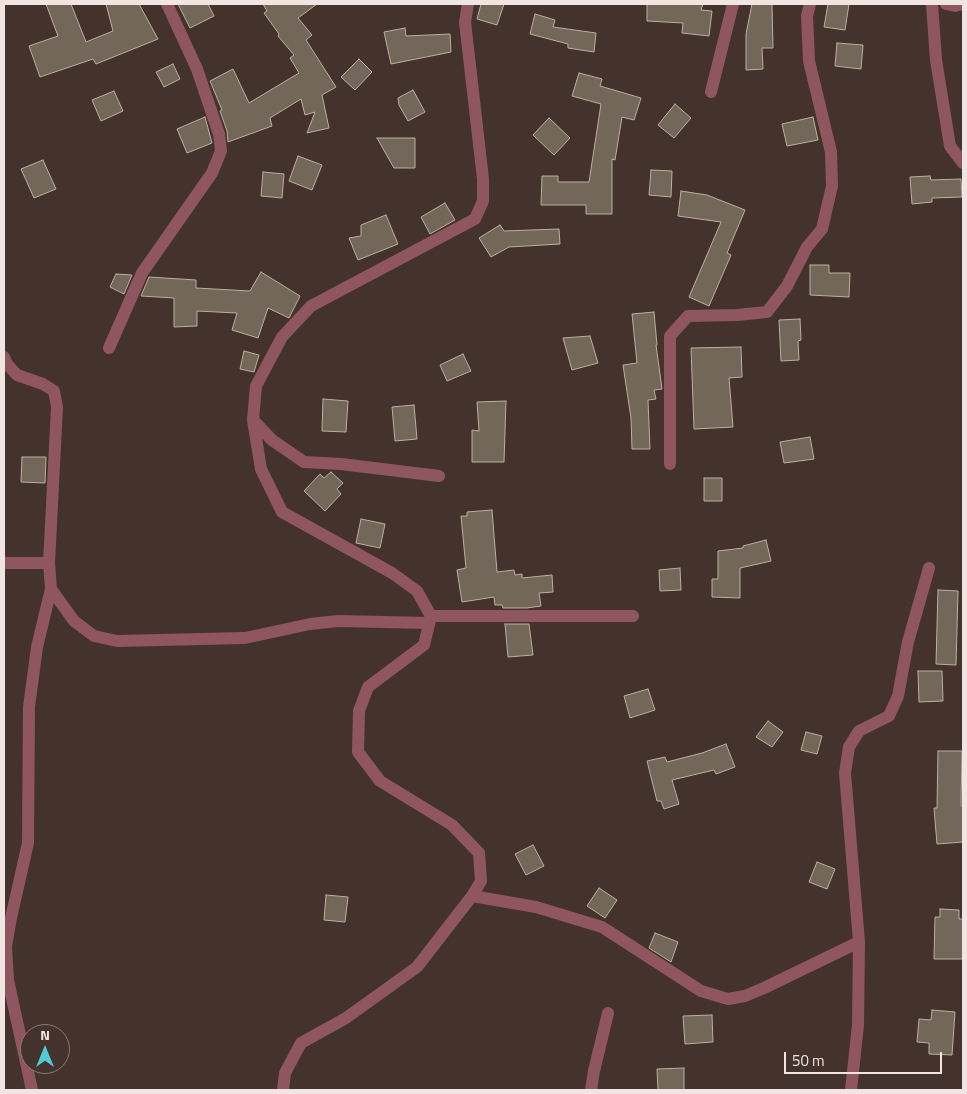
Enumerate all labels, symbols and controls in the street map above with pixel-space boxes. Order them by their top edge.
north arrow [20,1024,70,1074]
text: N [40,1024,50,1045]
scale bar [787,1042,944,1074]
text: 50 m [792,1049,825,1072]

